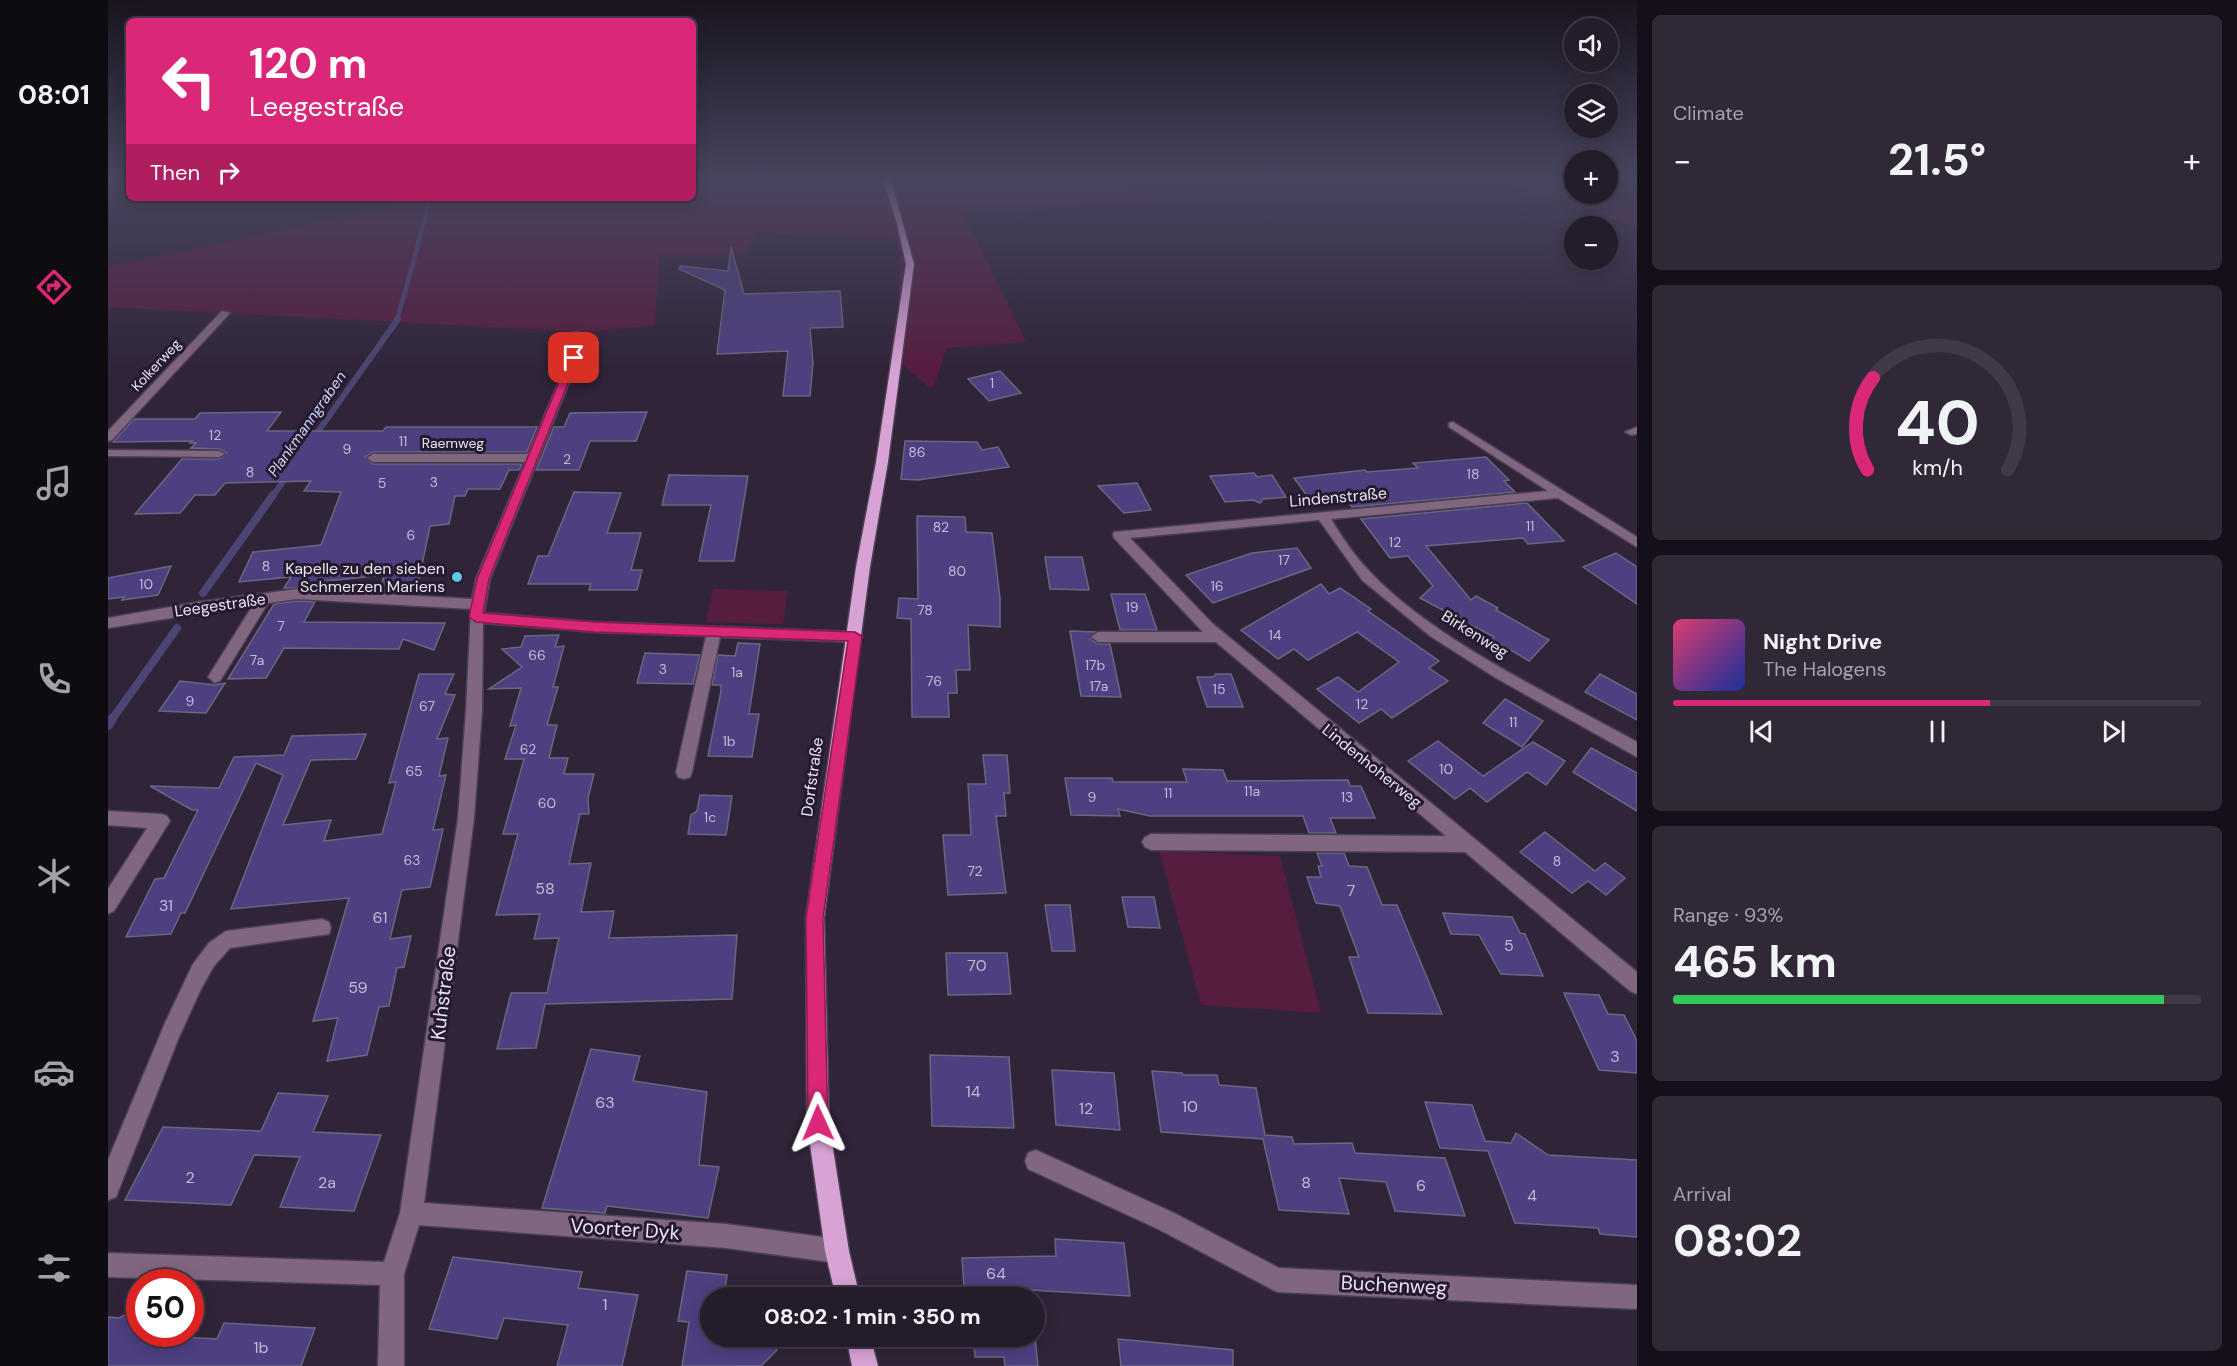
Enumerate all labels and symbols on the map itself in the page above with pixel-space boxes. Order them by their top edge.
pin [548,332,599,383]
street label: Kolkerweg [127,335,185,395]
water label: Plankmanngraben [263,367,351,481]
house number: 1 [990,374,994,392]
house number: 12 [209,426,221,444]
house number: 11 [399,432,407,450]
street label: Raemweg [422,434,484,452]
house number: 9 [343,440,352,458]
house number: 86 [908,443,926,461]
house number: 2 [563,450,571,468]
house number: 8 [246,463,254,481]
house number: 18 [1467,465,1479,483]
house number: 3 [430,473,438,491]
house number: 5 [378,474,386,492]
street label: Lindenstraße [1288,482,1388,512]
house number: 11 [1526,517,1534,535]
house number: 82 [933,518,949,536]
house number: 6 [407,526,415,544]
house number: 12 [1389,533,1401,551]
house number: 17 [1278,551,1290,569]
house number: 8 [262,557,270,575]
place label: Kapelle zu den sieben Schmerzen Mariens [285,558,445,597]
house number: 80 [948,562,966,580]
marker: Kapelle zu den sieben Schmerzen Mariens [450,570,464,584]
house number: 10 [139,575,153,593]
house number: 16 [1210,577,1224,595]
street label: Leegestraße [173,588,267,622]
house number: 19 [1125,598,1139,616]
house number: 78 [917,601,933,619]
street label: Birkenweg [1438,605,1512,663]
house number: 7 [277,617,285,635]
house number: 14 [1269,626,1282,644]
house number: 66 [528,646,546,664]
house number: 7a [250,651,264,669]
house number: 17b [1085,656,1106,674]
house number: 3 [659,660,667,678]
house number: 1a [731,663,743,681]
house number: 76 [926,672,942,690]
house number: 17a [1090,677,1108,695]
house number: 15 [1213,680,1225,698]
house number: 9 [186,692,195,710]
house number: 12 [1356,695,1368,713]
house number: 67 [419,697,435,715]
house number: 11 [1509,713,1517,731]
street label: Lindenhoherweg [1318,719,1426,813]
house number: 1b [722,732,736,750]
street label: Dorfstraße [796,736,828,818]
house number: 62 [520,740,536,758]
house number: 10 [1439,760,1453,778]
house number: 65 [405,762,423,780]
house number: 11a [1244,782,1260,800]
house number: 11 [1164,784,1172,802]
house number: 9 [1088,788,1097,806]
house number: 13 [1341,788,1353,806]
house number: 60 [538,794,556,812]
house number: 1c [704,808,716,826]
house number: 63 [403,851,421,869]
house number: 8 [1553,852,1561,870]
house number: 72 [967,862,983,880]
house number: 58 [535,878,555,899]
house number: 7 [1347,880,1355,901]
house number: 31 [159,895,173,916]
house number: 61 [372,907,388,928]
house number: 5 [1504,935,1514,956]
street label: Kuhstraße [424,945,462,1041]
house number: 70 [967,955,987,976]
house number: 59 [348,977,368,998]
house number: 3 [1610,1046,1620,1067]
house number: 14 [966,1081,981,1102]
position arrow [786,1091,850,1155]
house number: 63 [595,1092,615,1113]
house number: 10 [1182,1096,1198,1117]
house number: 12 [1079,1098,1093,1119]
house number: 2 [185,1167,195,1188]
house number: 2a [318,1172,336,1193]
house number: 8 [1301,1172,1311,1193]
house number: 6 [1416,1175,1426,1196]
house number: 4 [1527,1185,1537,1206]
street label: Voorter Dyk [569,1212,681,1246]
house number: 64 [986,1263,1006,1284]
speed limit sign: 50 [126,1269,204,1347]
street label: Buchenweg [1340,1269,1448,1301]
house number: 1 [603,1294,608,1315]
house number: 1b [253,1337,269,1358]

